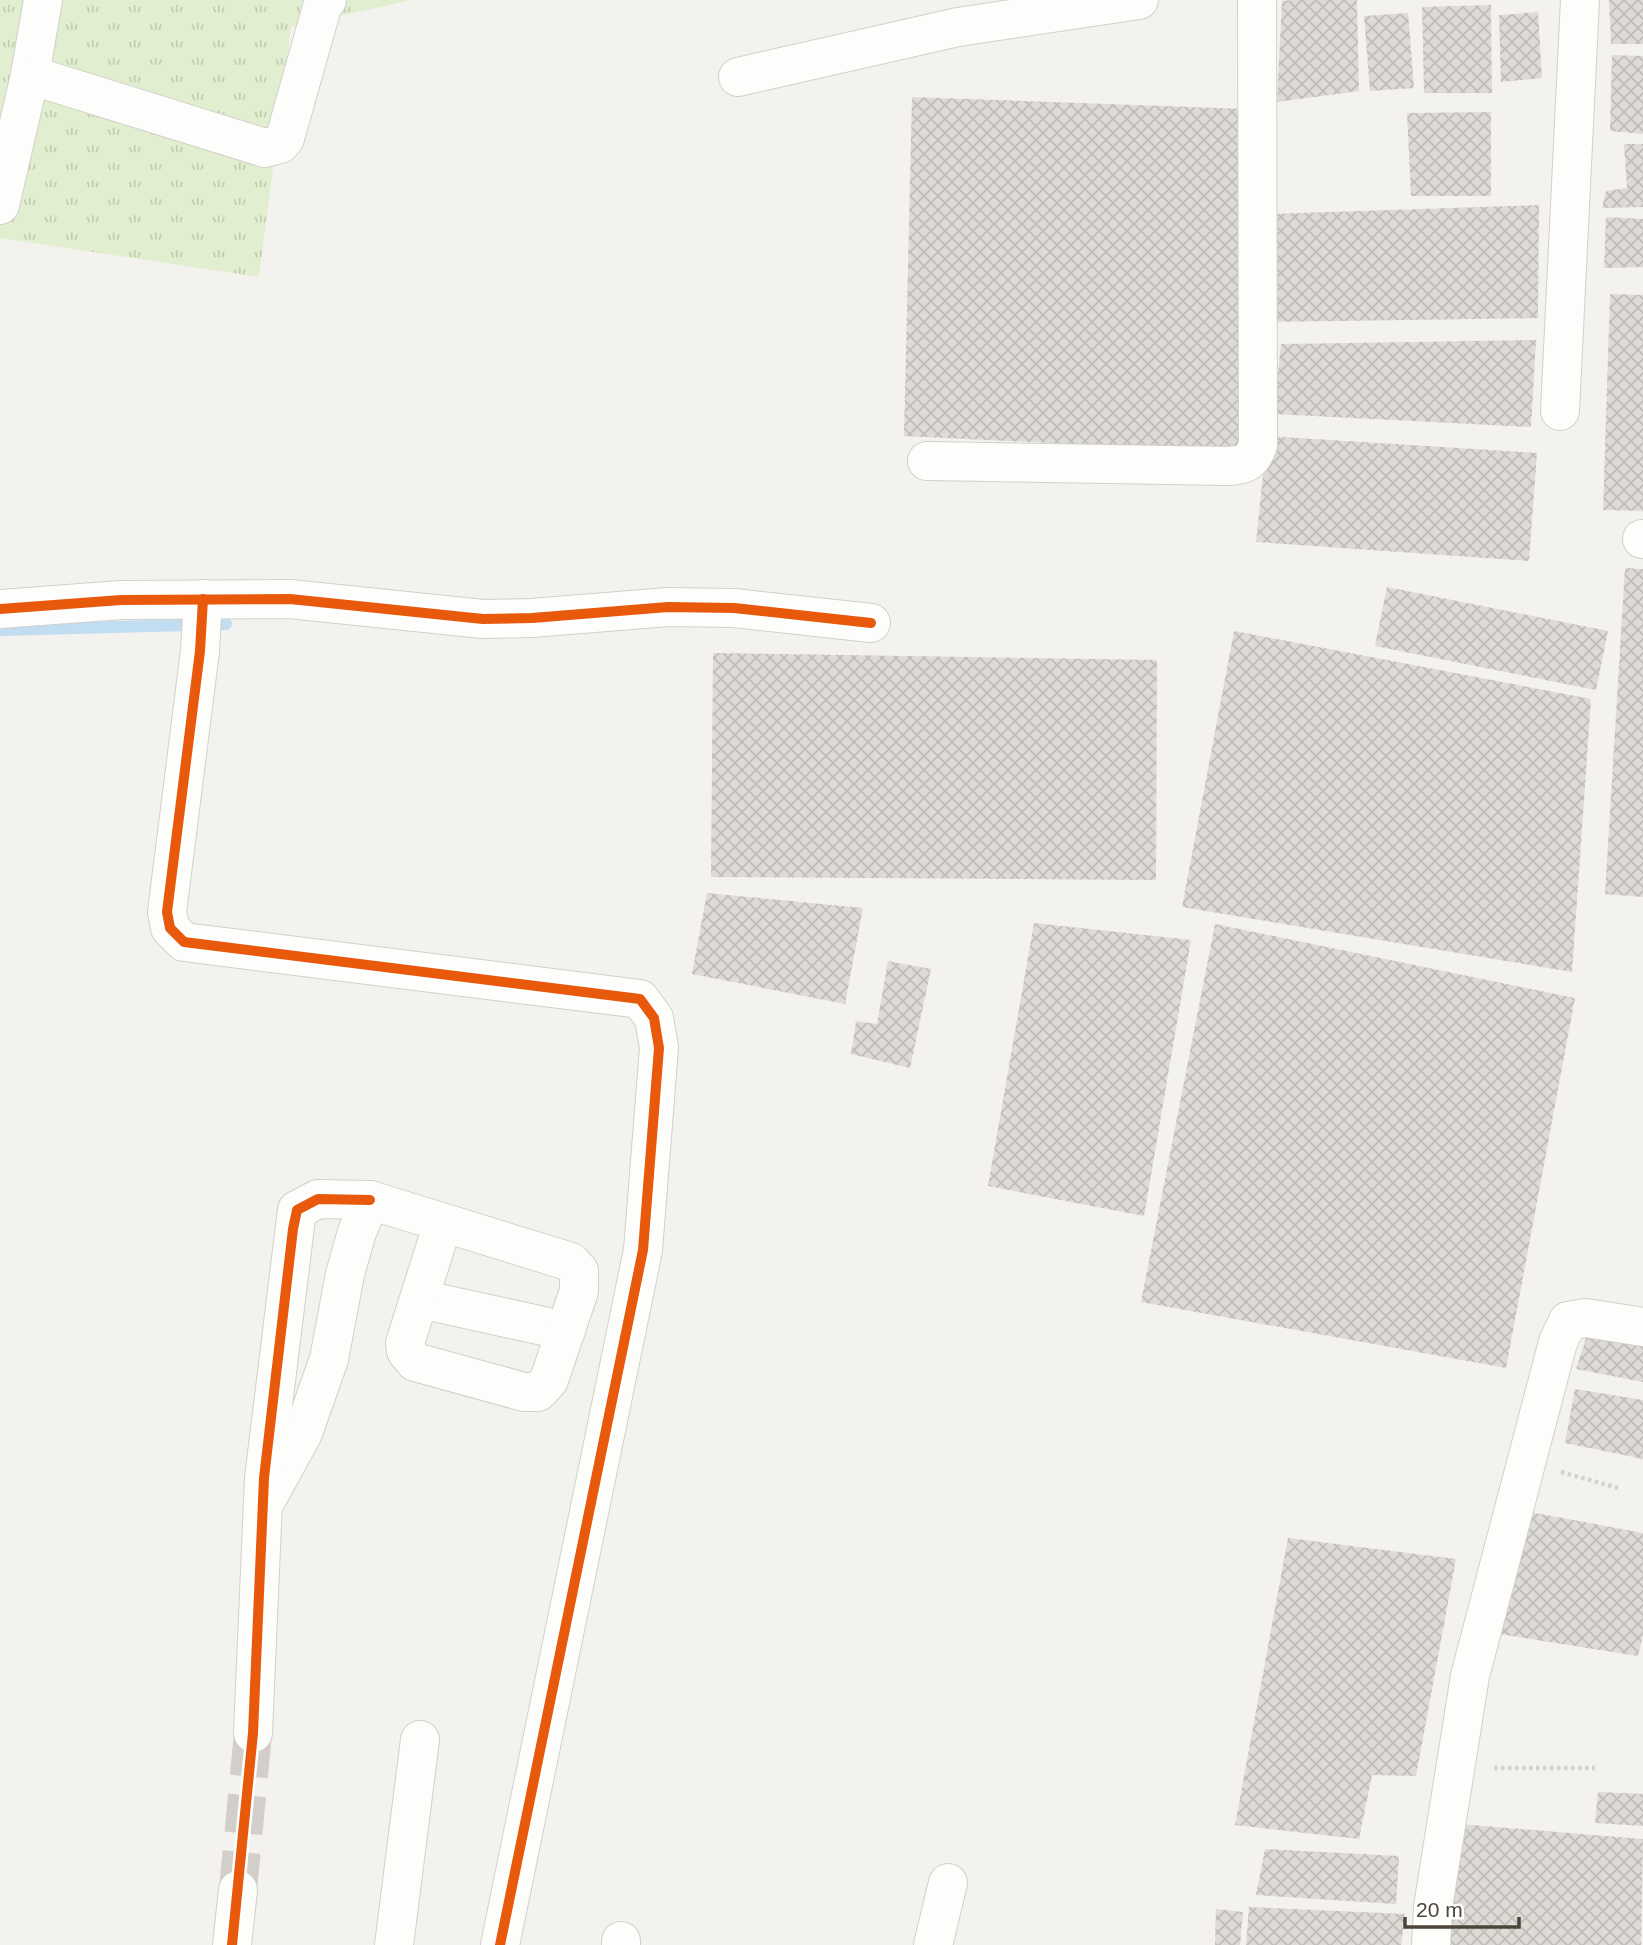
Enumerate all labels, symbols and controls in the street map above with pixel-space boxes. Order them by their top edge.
scale bar [1405,1885,1519,1929]
text: 20 m [1416,1898,1463,1921]

